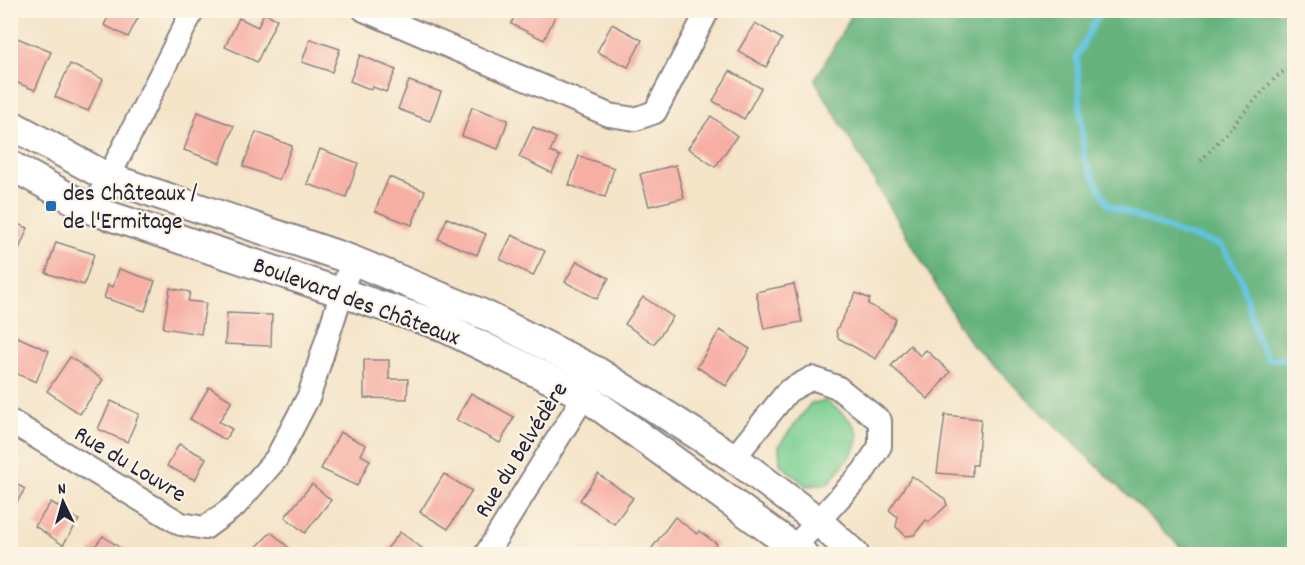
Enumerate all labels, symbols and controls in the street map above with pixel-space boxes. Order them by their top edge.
place label: des Châteaux / de l'Ermitage [63,178,198,240]
marker: des Châteaux / de l'Ermitage [44,199,58,213]
street label: Boulevard des Châteaux [248,250,464,356]
street label: Rue du Belvédère [467,376,578,525]
street label: Rue du Louvre [67,419,192,512]
north arrow [33,472,93,532]
text: N [57,478,67,501]

